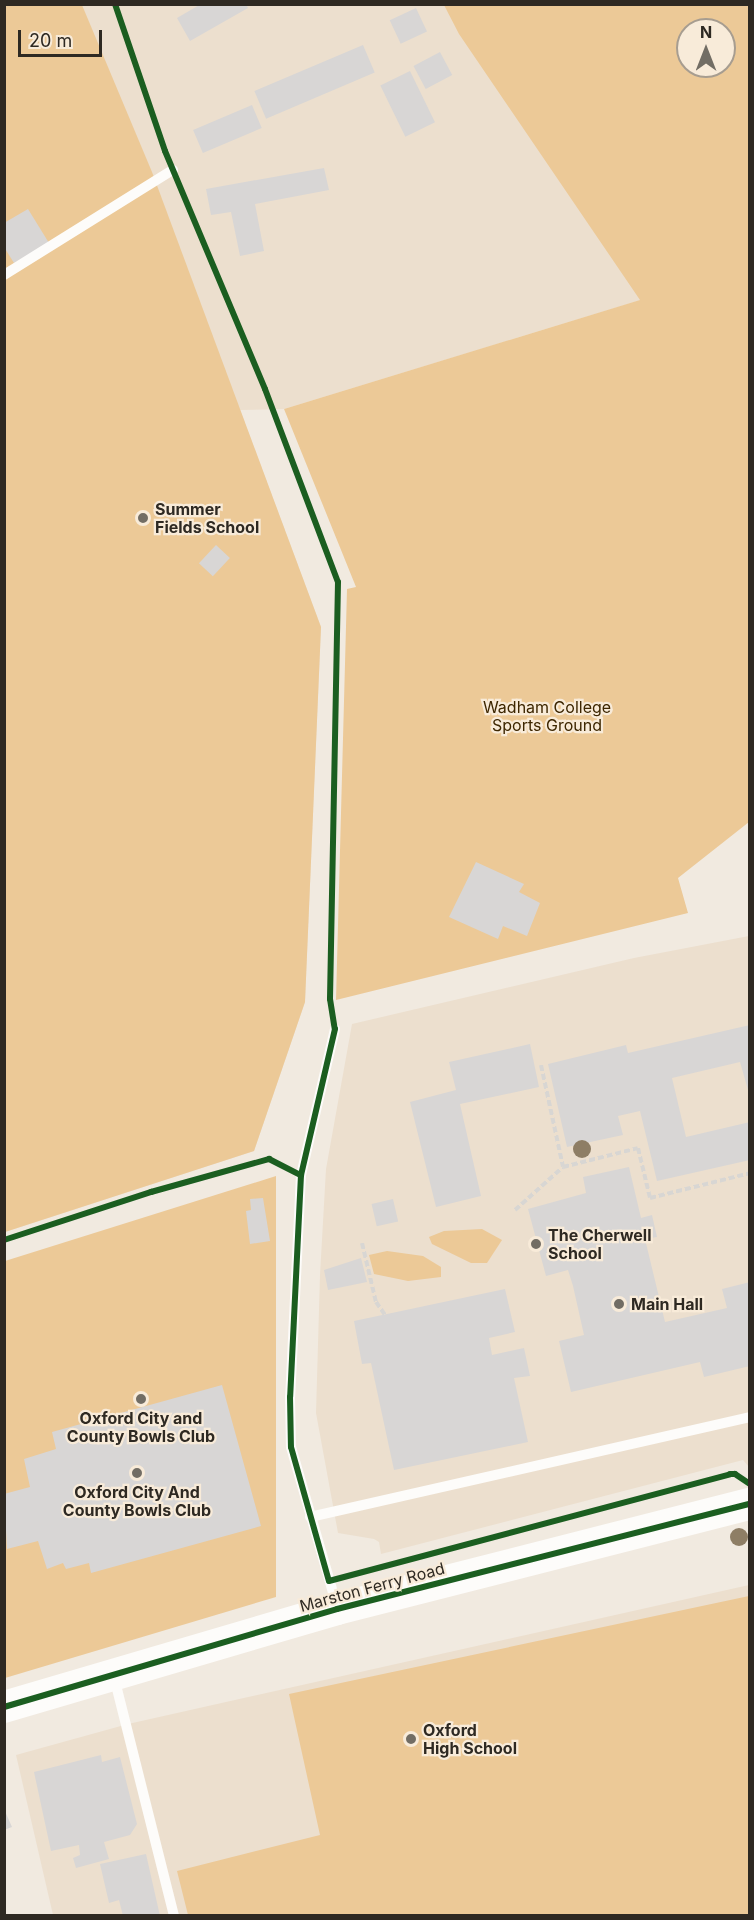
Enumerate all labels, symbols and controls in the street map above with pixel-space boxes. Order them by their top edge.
scale bar [21,18,105,56]
north arrow [676,18,736,78]
text: N [700,22,712,42]
text: 20 m [29,30,72,51]
place label: Summer Fields School [155,499,259,537]
marker: Summer Fields School [136,511,150,525]
park label: Wadham College Sports Ground [483,697,611,735]
place label: The Cherwell School [548,1225,652,1263]
marker: The Cherwell School [529,1237,543,1251]
place label: Main Hall [631,1294,703,1314]
marker: Main Hall [612,1297,626,1311]
marker: Oxford City and County Bowls Club [134,1392,148,1406]
place label: Oxford City and County Bowls Club [67,1408,215,1446]
marker: Oxford City And County Bowls Club [130,1466,144,1480]
place label: Oxford City And County Bowls Club [63,1482,211,1520]
street label: Marston Ferry Road [297,1558,447,1616]
place label: Oxford High School [423,1720,517,1758]
marker: Oxford High School [404,1732,418,1746]

